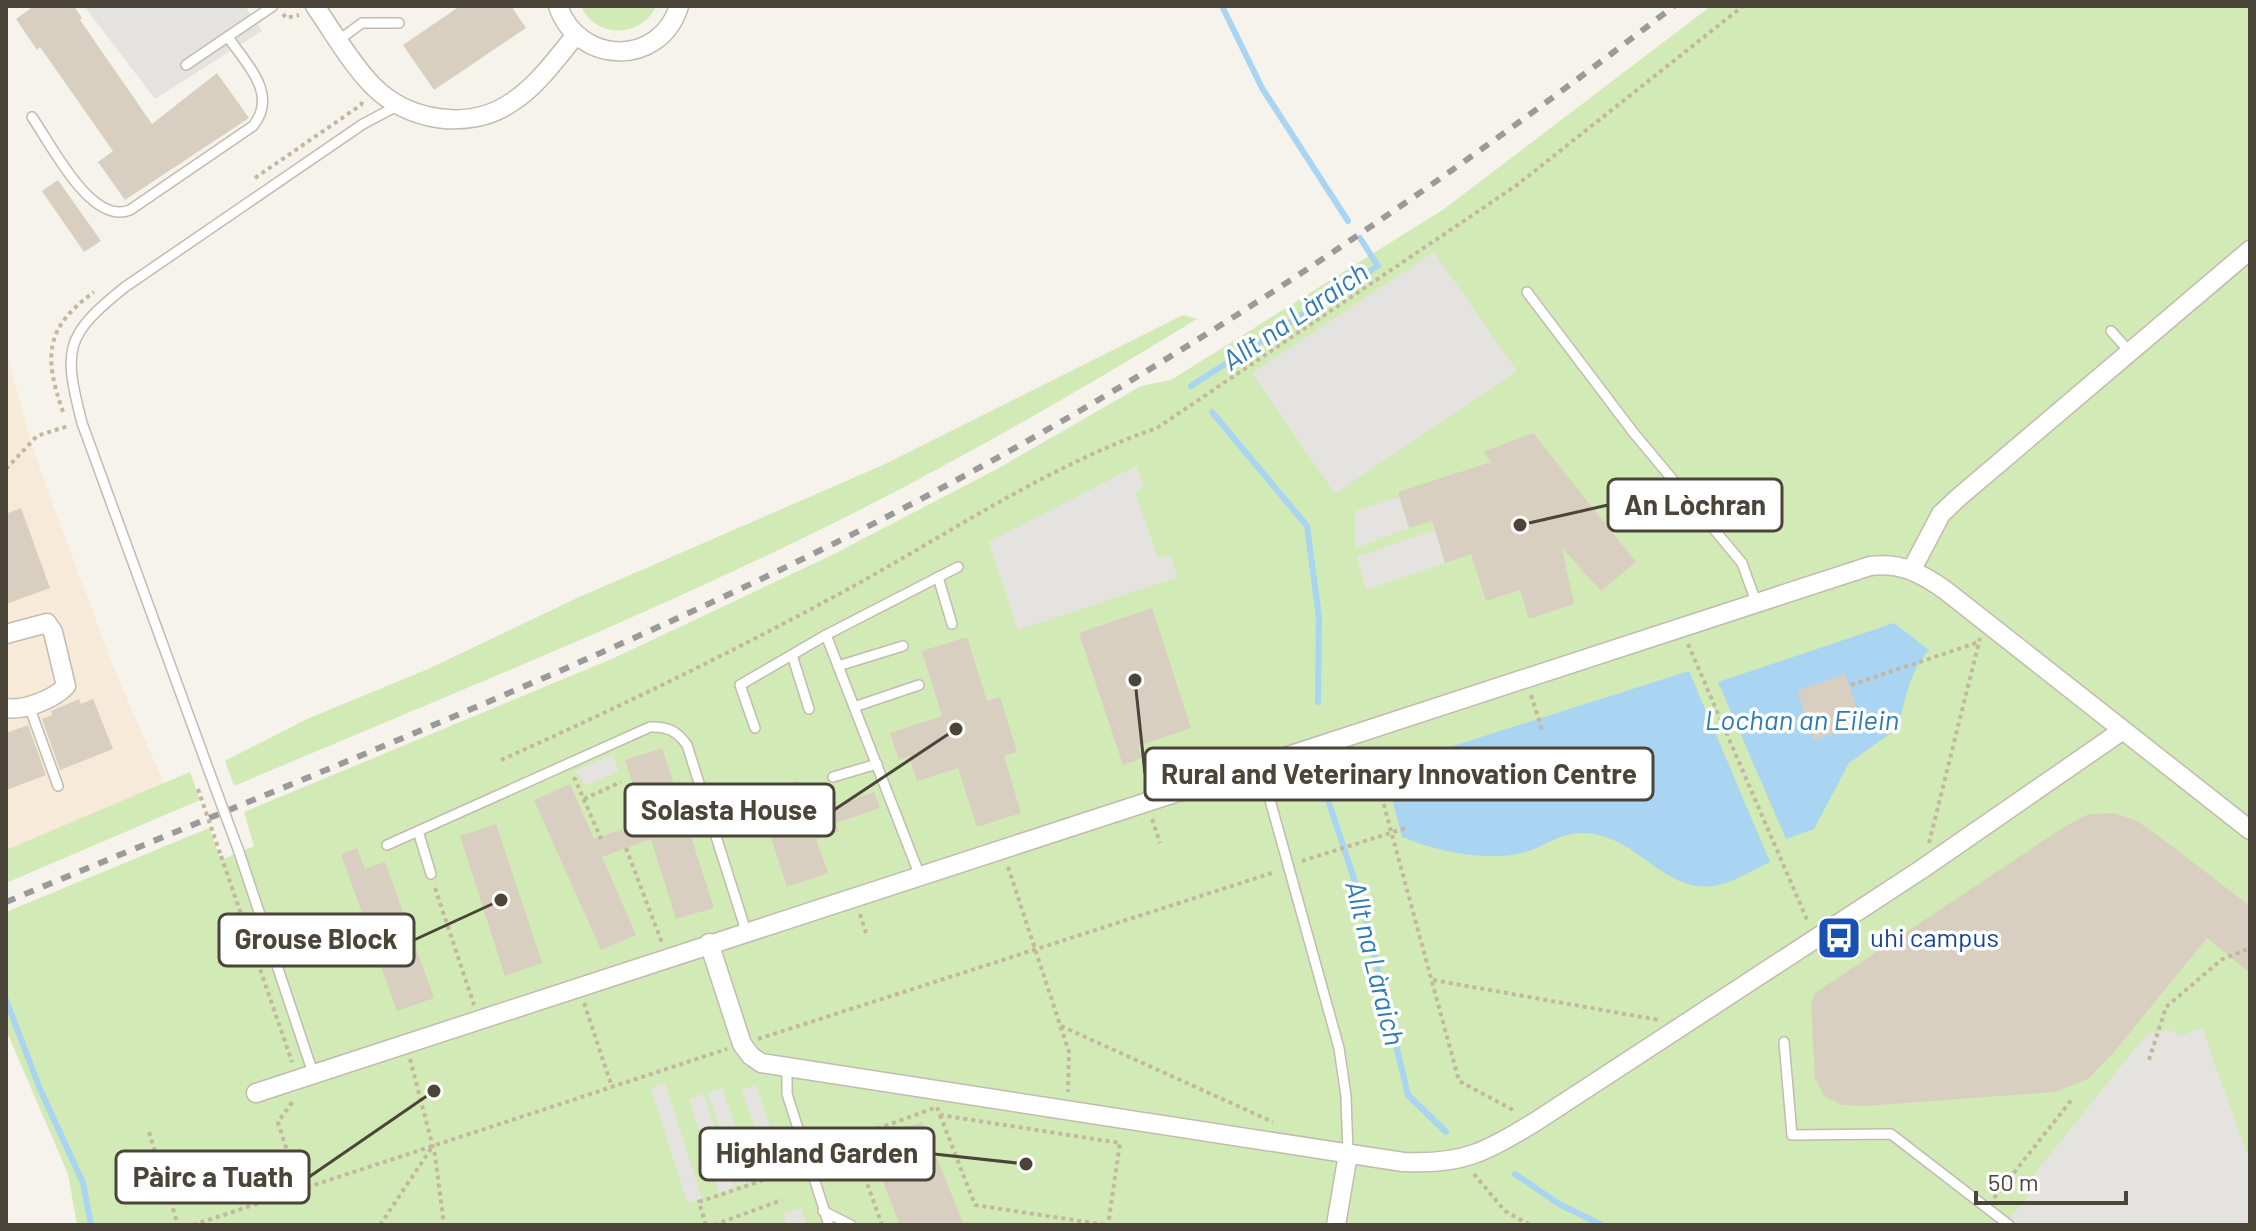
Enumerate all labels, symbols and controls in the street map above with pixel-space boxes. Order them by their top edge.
water label: Allt na Làraich [1215,254,1374,376]
callout: An Lòchran [1608,479,1782,531]
text: An Lòchran [1624,487,1766,521]
water label: Lochan an Eilein [1705,702,1899,736]
callout: Rural and Veterinary Innovation Centre [1145,748,1653,800]
text: Rural and Veterinary Innovation Centre [1161,756,1637,790]
callout: Solasta House [625,784,834,836]
text: Solasta House [641,792,817,826]
water label: Allt na Làraich [1339,877,1413,1049]
callout: Grouse Block [219,914,414,966]
bus stop icon: uhi campus [1815,914,1863,962]
text: Grouse Block [234,921,398,955]
place label: uhi campus [1870,921,1999,952]
callout: Highland Garden [700,1128,934,1180]
text: Highland Garden [716,1135,918,1169]
callout: Pàirc a Tuath [116,1151,309,1203]
scale bar [1976,1155,2126,1205]
text: Pàirc a Tuath [133,1159,293,1193]
text: 50 m [1988,1167,2039,1196]

